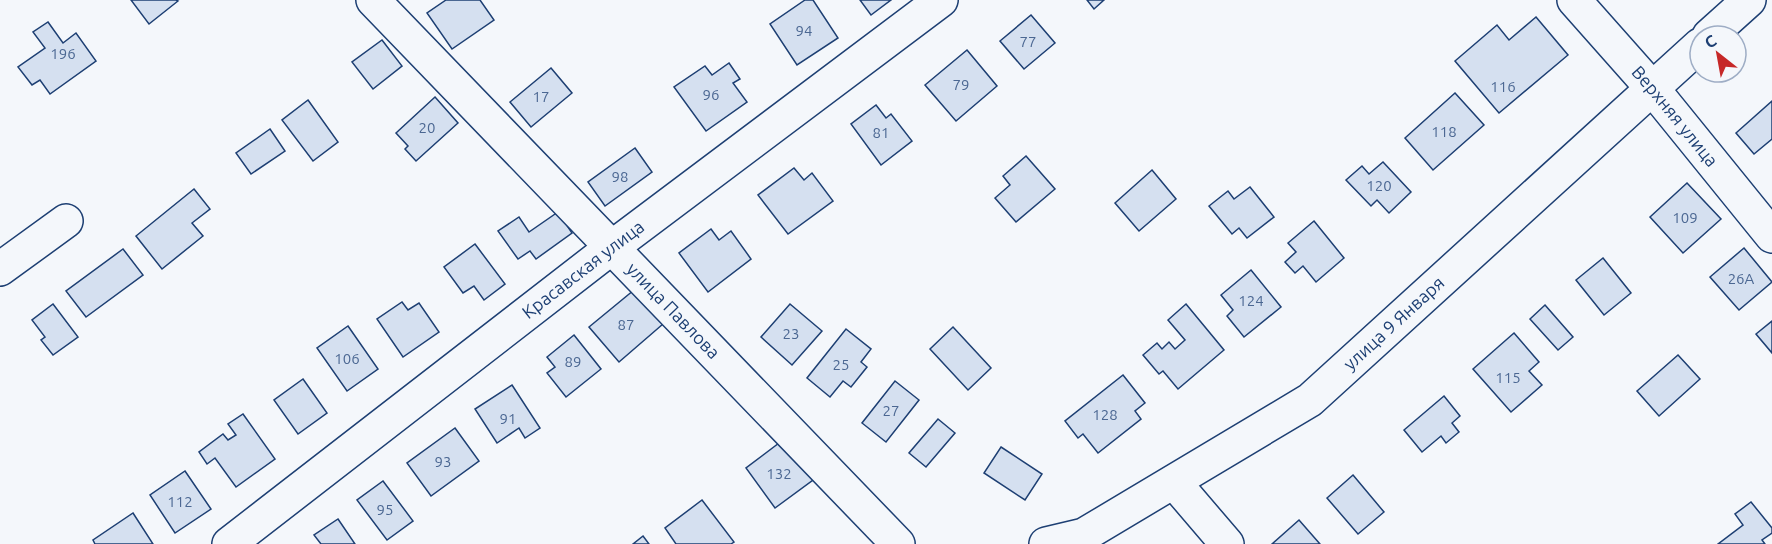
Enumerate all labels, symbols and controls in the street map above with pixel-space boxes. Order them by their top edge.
house number: 94 [796,22,812,39]
north arrow [1688,24,1748,84]
text: С [1701,31,1719,51]
house number: 77 [1020,33,1036,50]
house number: 196 [50,45,76,62]
street label: Верхняя улица [1628,61,1723,170]
house number: 79 [953,76,969,93]
house number: 116 [1490,78,1516,95]
house number: 96 [703,86,719,103]
house number: 17 [533,88,549,105]
house number: 20 [419,119,435,136]
house number: 118 [1431,123,1457,140]
house number: 81 [873,124,889,141]
house number: 98 [612,168,628,185]
house number: 120 [1366,177,1392,194]
house number: 109 [1672,209,1698,226]
street label: Красавская улица [518,216,648,322]
street label: улица Павлова [623,258,724,362]
house number: 26А [1728,270,1755,287]
street label: улица 9 Января [1339,272,1448,373]
house number: 124 [1238,292,1264,309]
house number: 87 [618,316,634,333]
house number: 23 [783,325,799,342]
house number: 106 [334,350,360,367]
house number: 89 [565,353,581,370]
house number: 25 [833,356,849,373]
house number: 115 [1495,369,1521,386]
house number: 27 [883,402,899,419]
house number: 128 [1092,406,1118,423]
house number: 91 [500,410,516,427]
house number: 93 [435,453,451,470]
house number: 132 [766,465,792,482]
house number: 112 [167,493,193,510]
house number: 95 [377,501,393,518]

